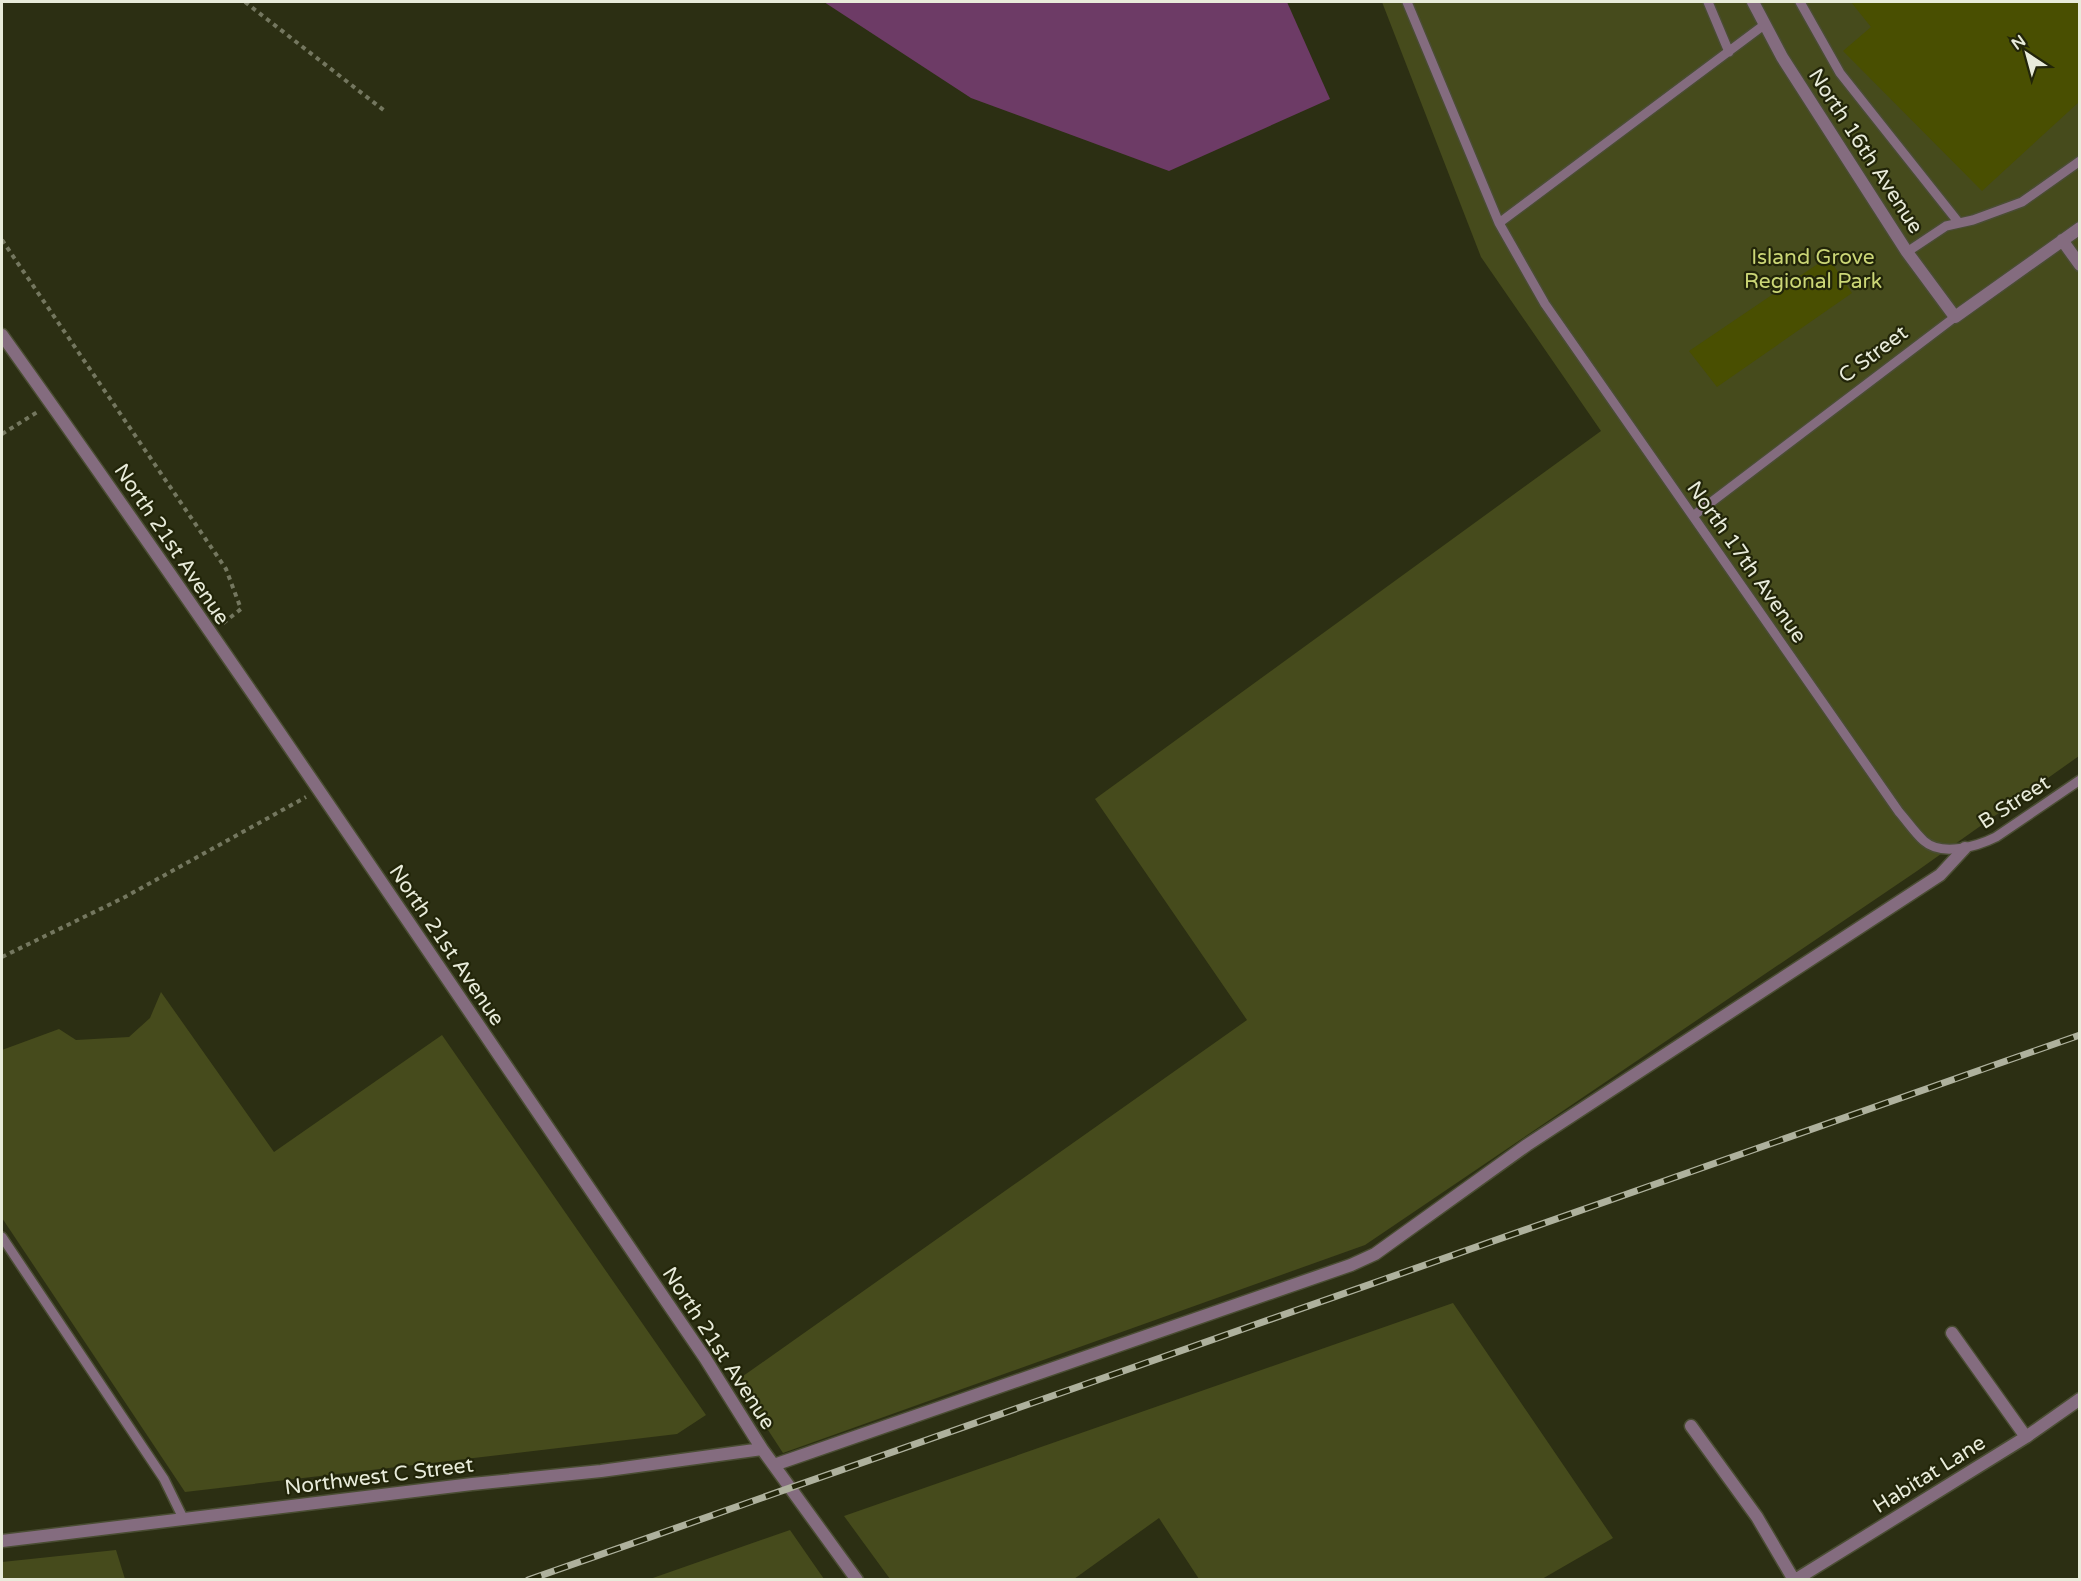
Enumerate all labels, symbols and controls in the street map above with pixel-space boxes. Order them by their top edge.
north arrow [1997,24,2057,84]
text: N [2008,31,2030,55]
street label: North 16th Avenue [1803,64,1928,238]
park label: Island Grove Regional Park [1744,245,1882,294]
street label: C Street [1834,320,1913,388]
street label: North 21st Avenue [108,459,235,630]
street label: North 17th Avenue [1681,477,1812,648]
street label: B Street [1974,770,2055,835]
street label: North 21st Avenue [383,860,510,1031]
street label: North 21st Avenue [657,1262,781,1434]
street label: Habitat Lane [1868,1430,1990,1519]
street label: Northwest C Street [283,1453,475,1500]

